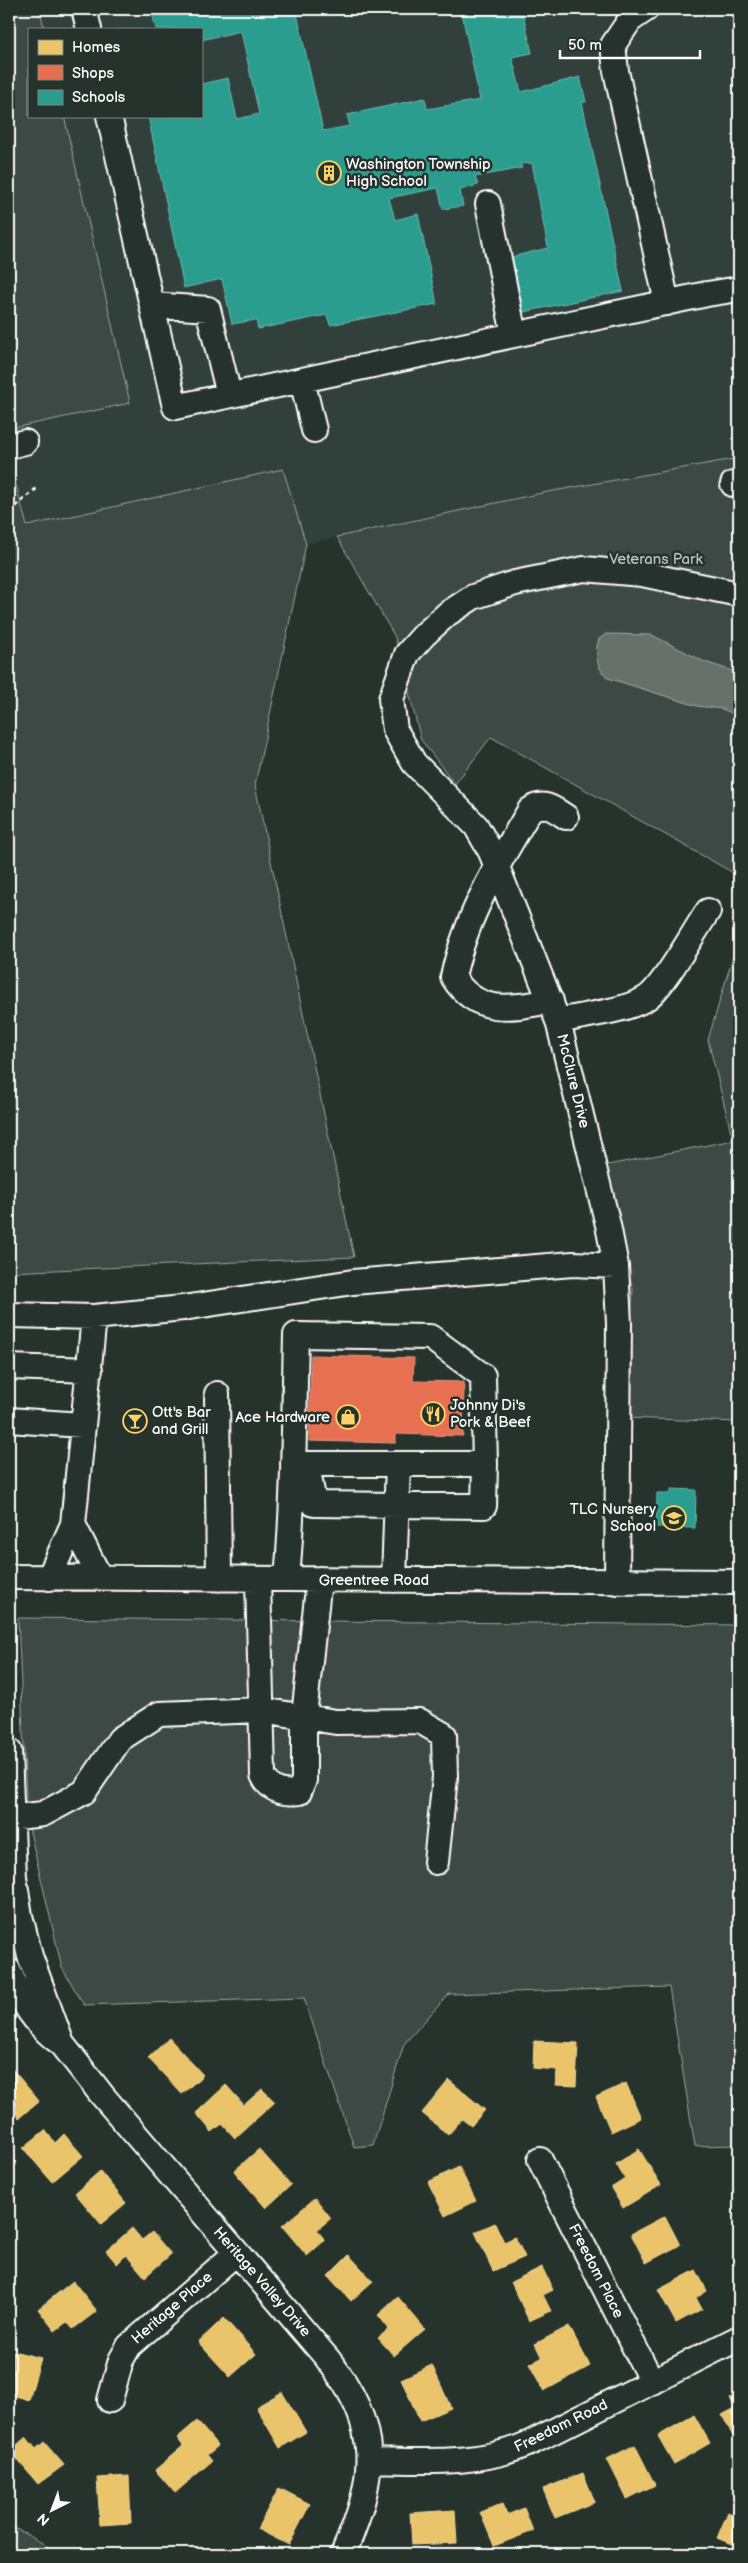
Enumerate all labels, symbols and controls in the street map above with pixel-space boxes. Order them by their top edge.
legend [28,28,202,118]
scale bar [560,28,700,60]
text: 50 m [568,36,602,55]
text: Homes [72,38,121,57]
text: Shops [72,64,115,83]
text: Schools [72,88,126,107]
place label: Washington Township High School [346,155,491,191]
building icon: Washington Township High School [316,160,342,186]
park label: Veterans Park [609,550,703,569]
street label: McClure Drive [552,1032,594,1130]
place label: Johnny Di's Pork & Beef [450,1396,531,1432]
restaurant icon: Johnny Di's Pork & Beef [420,1401,446,1427]
place label: Ott's Bar and Grill [152,1403,211,1439]
shop icon: Ace Hardware [335,1404,361,1430]
bar icon: Ott's Bar and Grill [122,1408,148,1434]
place label: Ace Hardware [235,1408,330,1427]
place label: TLC Nursery School [570,1500,656,1536]
school or university icon: TLC Nursery School [661,1505,687,1531]
street label: Greentree Road [319,1571,429,1590]
street label: Freedom Place [564,2221,628,2321]
street label: Heritage Valley Drive [209,2223,315,2341]
street label: Heritage Place [128,2268,216,2348]
street label: Freedom Road [511,2395,611,2457]
north arrow [28,2486,78,2536]
text: N [34,2509,53,2529]

